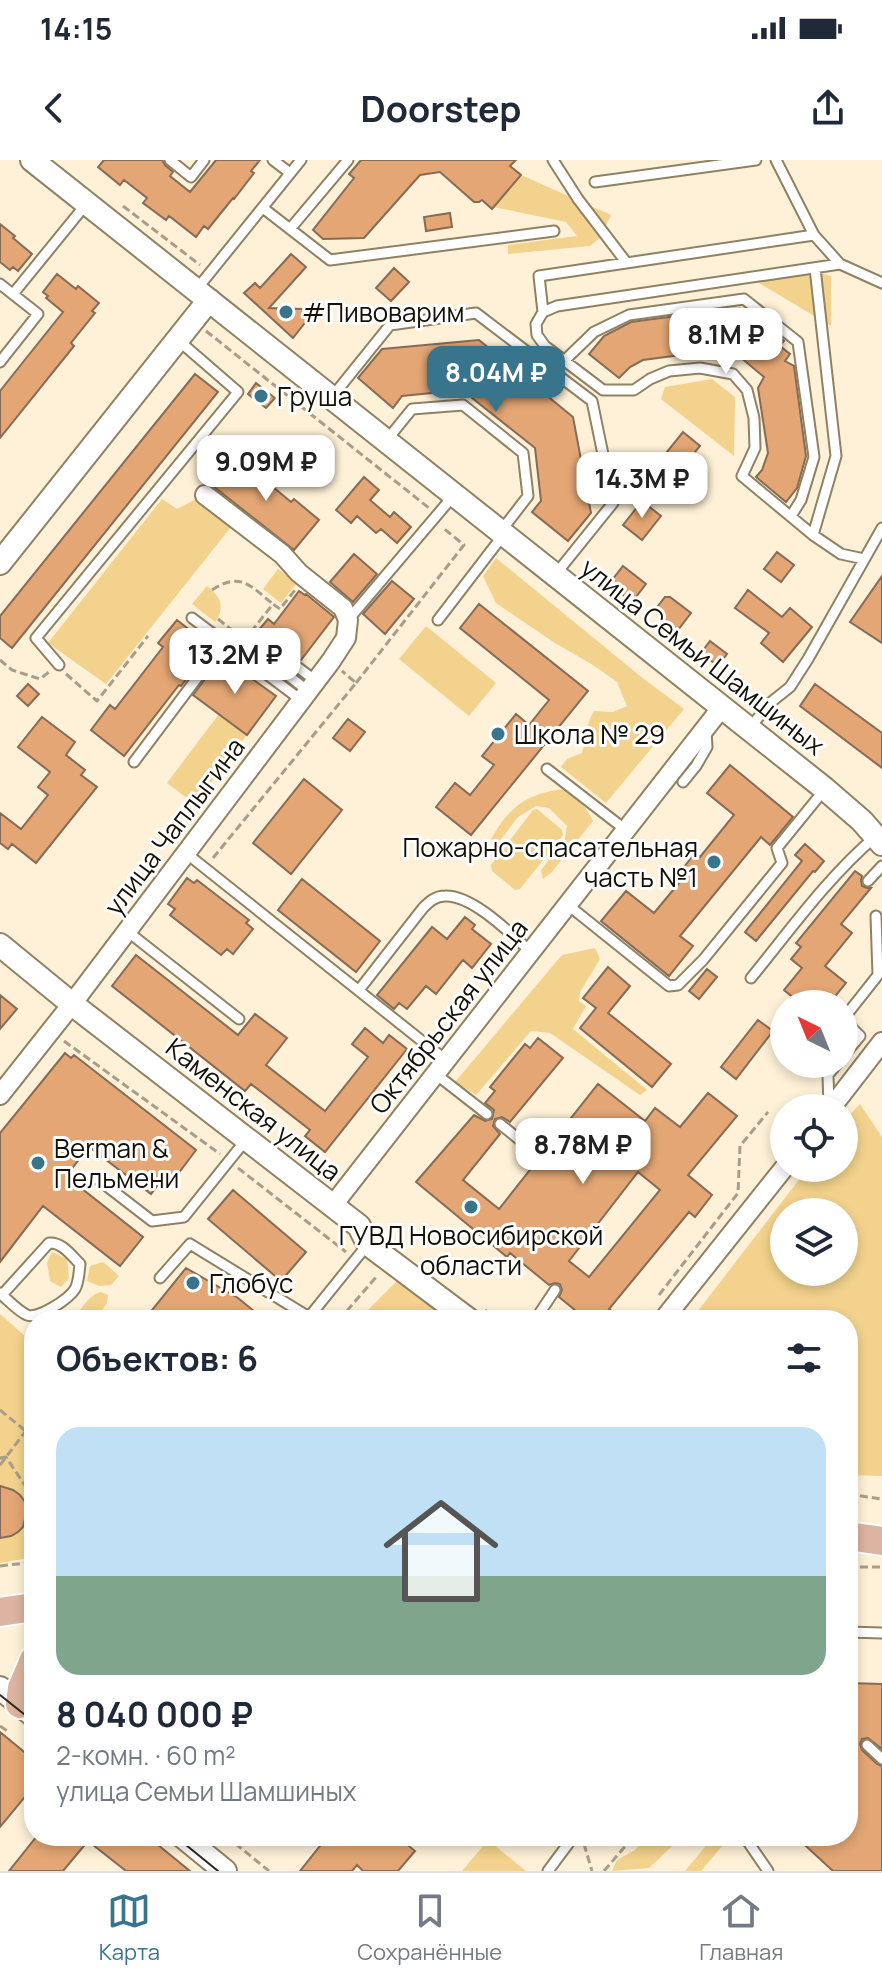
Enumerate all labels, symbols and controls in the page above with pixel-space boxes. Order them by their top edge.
text: 14:15 [40,8,112,49]
text: Doorstep [361,84,521,133]
icon: back [32,86,76,130]
icon: share [806,86,850,130]
place label: #Пивоварим [302,294,465,330]
marker: #Пивоварим [277,303,295,321]
pin: 8.1M ₽ [661,308,791,376]
text: 8.1M ₽ [687,316,765,352]
pin: 8.04M ₽ [422,346,570,414]
text: 8.04M ₽ [445,354,547,390]
place label: Груша [277,378,352,414]
marker: Груша [252,387,270,405]
pin: 9.09M ₽ [192,435,340,503]
text: 9.09M ₽ [215,443,317,479]
pin: 14.3M ₽ [568,452,716,520]
text: 14.3M ₽ [595,460,689,496]
street label: улица Семьи Шамшиных [574,549,833,763]
pin: 13.2M ₽ [161,628,309,696]
text: 13.2M ₽ [187,636,283,672]
place label: Школа № 29 [514,716,665,752]
marker: Школа № 29 [489,725,507,743]
street label: улица Чаплыгина [95,730,253,922]
place label: Пожарно-спасательная часть №1 [402,829,698,895]
marker: Пожарно-спасательная часть №1 [705,853,723,871]
street label: Октябрьская улица [361,911,535,1121]
north arrow [770,990,858,1078]
map controls [770,990,858,1286]
street label: Каменская улица [159,1029,349,1189]
button: locate [770,1094,858,1182]
pin: 8.78M ₽ [509,1118,657,1186]
text: 8.78M ₽ [534,1126,632,1162]
place label: Berman & Пельмени [54,1130,179,1196]
marker: Berman & Пельмени [29,1154,47,1172]
marker: ГУВД Новосибирской области [462,1198,480,1216]
button: layers [770,1198,858,1286]
place label: ГУВД Новосибирской области [339,1217,603,1283]
place label: Глобус [209,1265,293,1301]
marker: Глобус [184,1274,202,1292]
text: Объектов: 6 [56,1335,258,1381]
icon: filters [782,1336,826,1380]
icon: home [369,1479,513,1623]
text: 8 040 000 ₽ [56,1691,253,1737]
text: 2-комн. · 60 m² [56,1737,236,1773]
text: улица Семьи Шамшиных [56,1773,357,1809]
tab: Карта [99,1889,160,1967]
tab: Сохранённые [357,1889,502,1967]
tab: Главная [699,1889,783,1967]

